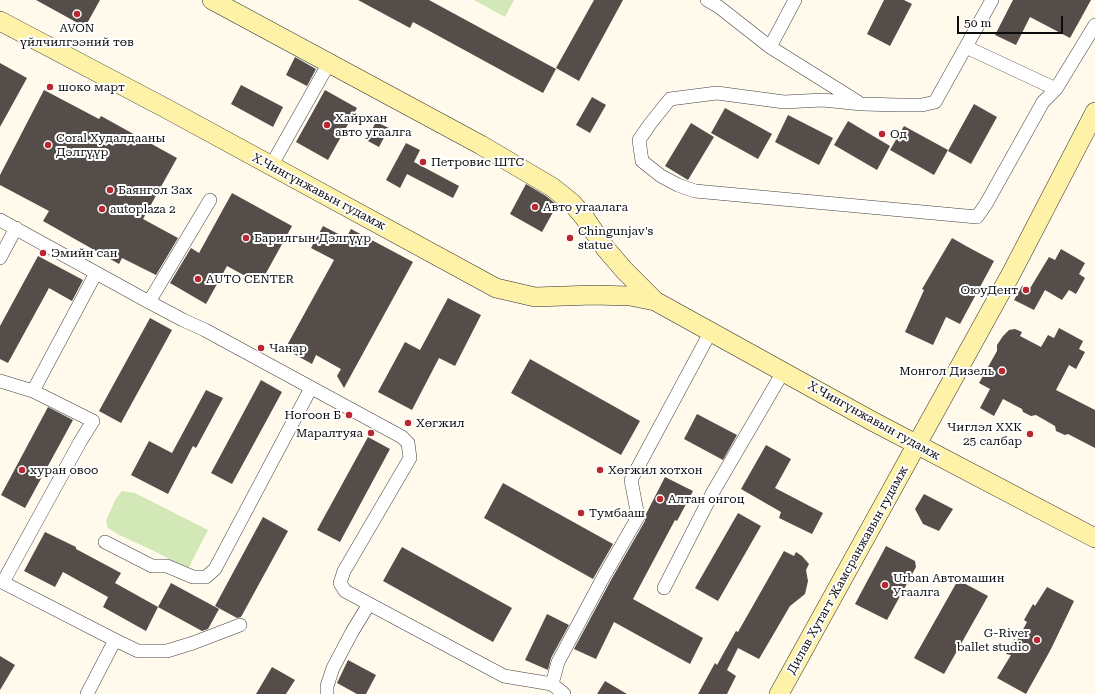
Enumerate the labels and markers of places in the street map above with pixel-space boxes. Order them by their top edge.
marker: AVON үйлчилгээний төв [72,9,82,19]
place label: AVON үйлчилгээний төв [20,21,134,49]
place label: шоко март [58,80,125,94]
marker: шоко март [45,82,55,92]
place label: Хайрхан авто угаалга [335,111,411,139]
marker: Хайрхан авто угаалга [322,120,332,130]
place label: Од [890,127,907,141]
marker: Од [877,129,887,139]
place label: Coral Худалдааны Дэлгүүр [56,131,165,159]
marker: Coral Худалдааны Дэлгүүр [43,140,53,150]
place label: Петровис ШТС [431,155,524,169]
marker: Петровис ШТС [418,157,428,167]
place label: Баянгол Зах [118,183,192,197]
marker: Баянгол Зах [105,185,115,195]
place label: Авто угаалага [543,200,628,214]
place label: autoplaza 2 [110,202,176,216]
marker: Авто угаалага [530,202,540,212]
marker: autoplaza 2 [97,204,107,214]
place label: Chingunjav's statue [578,224,653,252]
place label: Барилгын Дэлгүүр [254,231,371,245]
marker: Барилгын Дэлгүүр [241,233,251,243]
marker: Chingunjav's statue [565,233,575,243]
place label: Эмийн сан [51,246,118,260]
marker: Эмийн сан [38,248,48,258]
place label: AUTO CENTER [206,272,294,286]
marker: AUTO CENTER [193,274,203,284]
place label: ОюуДент [960,283,1018,297]
marker: ОюуДент [1021,285,1031,295]
place label: Чанар [269,341,307,355]
marker: Чанар [256,343,266,353]
place label: Монгол Дизель [899,364,994,378]
marker: Монгол Дизель [997,366,1007,376]
place label: Ногоон Б [284,408,341,422]
marker: Ногоон Б [344,410,354,420]
place label: Хөгжил [416,416,465,430]
marker: Хөгжил [403,418,413,428]
place label: Чиглэл ХХК 25 салбар [947,420,1022,448]
place label: Маралтуяа [296,426,363,440]
marker: Маралтуяа [366,428,376,438]
marker: Чиглэл ХХК 25 салбар [1025,429,1035,439]
place label: хуран овоо [30,463,98,477]
place label: Хөгжил хотхон [608,463,703,477]
marker: хуран овоо [17,465,27,475]
marker: Хөгжил хотхон [595,465,605,475]
place label: Алтан онгоц [668,492,744,506]
marker: Алтан онгоц [655,494,665,504]
place label: Тумбааш [589,506,645,520]
marker: Тумбааш [576,508,586,518]
place label: Urban Автомашин Угаалга [893,571,1004,599]
marker: Urban Автомашин Угаалга [880,580,890,590]
place label: G-River ballet studio [957,626,1029,654]
marker: G-River ballet studio [1032,635,1042,645]

